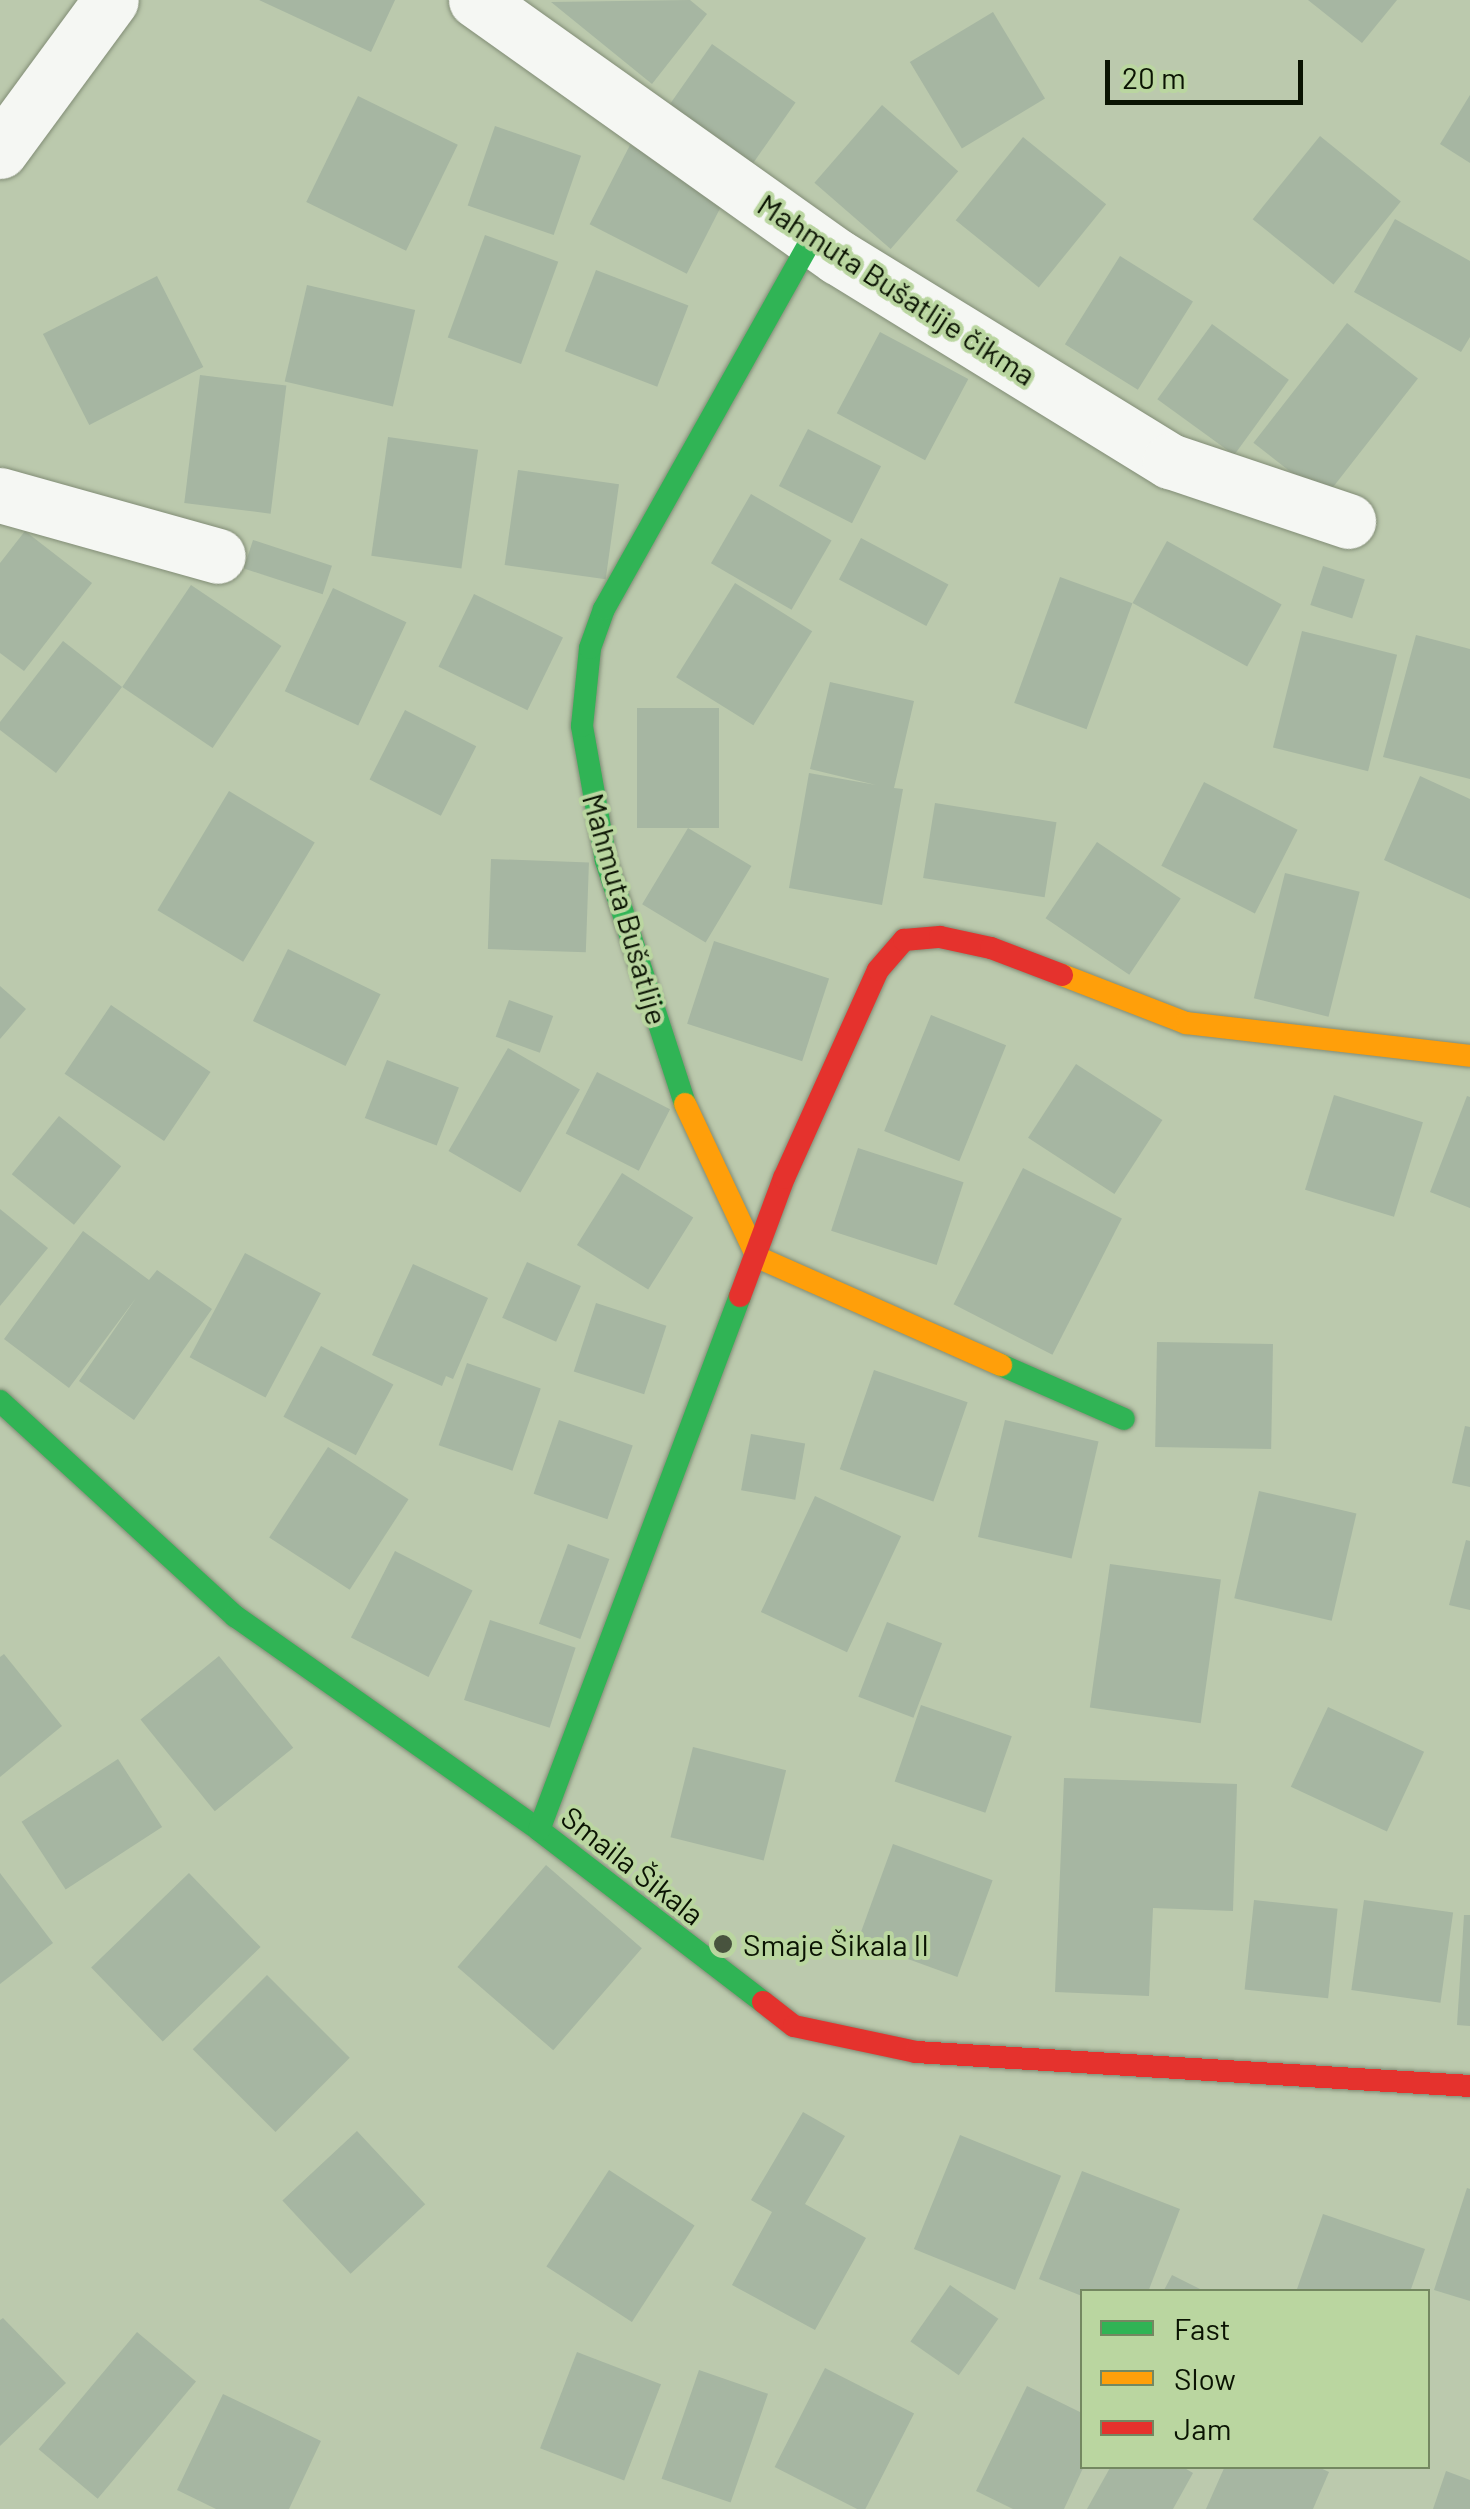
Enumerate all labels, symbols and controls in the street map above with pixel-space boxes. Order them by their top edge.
scale bar [1110,40,1308,102]
text: 20 m [1122,59,1186,95]
street label: Mahmuta Bušatlije čikma [752,186,1042,392]
street label: Mahmuta Bušatlije [576,789,676,1029]
street label: Smaila Šikala [555,1798,711,1932]
place label: Smaje Šikala II [743,1926,929,1962]
marker: Smaje Šikala II [712,1933,734,1955]
legend [1080,2289,1430,2469]
text: Fast [1174,2310,1231,2346]
text: Slow [1174,2360,1236,2396]
text: Jam [1174,2410,1231,2446]

